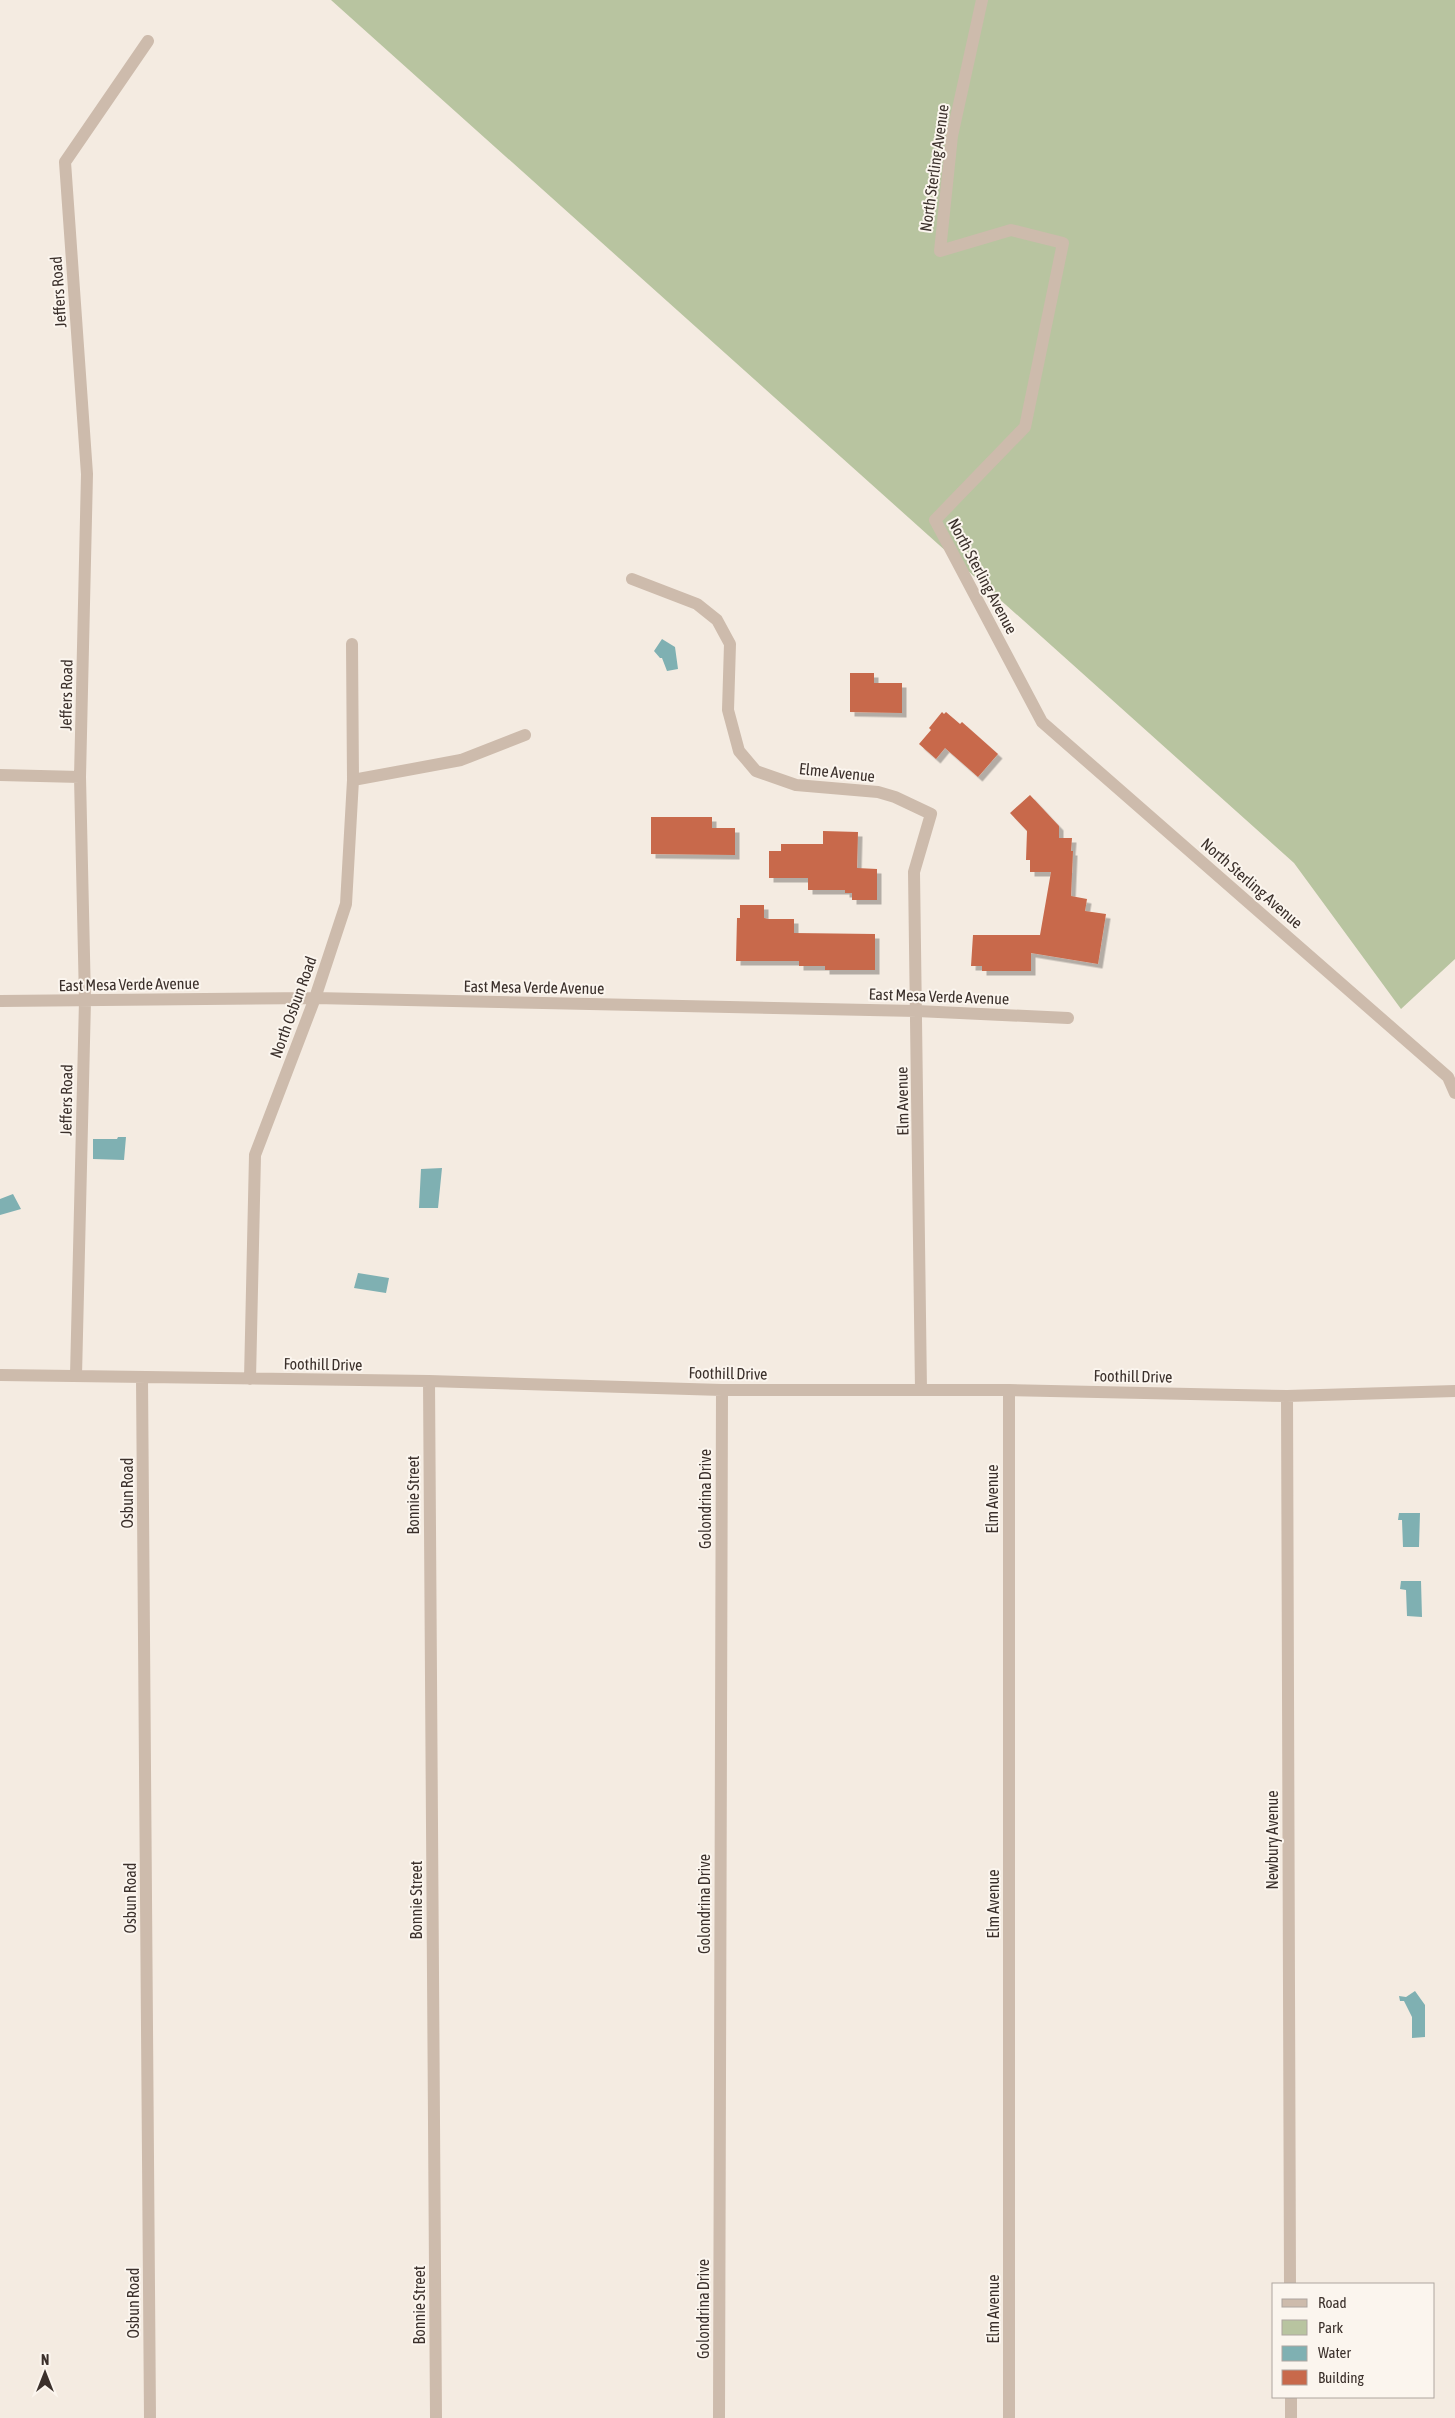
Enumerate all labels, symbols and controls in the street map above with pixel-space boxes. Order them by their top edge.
street label: North Sterling Avenue [916,103,953,233]
street label: Jeffers Road [47,256,69,328]
street label: North Sterling Avenue [944,515,1021,637]
street label: Jeffers Road [56,659,76,731]
street label: Elme Avenue [798,759,876,785]
street label: North Sterling Avenue [1197,834,1306,933]
street label: North Osbun Road [266,954,320,1060]
street label: East Mesa Verde Avenue [59,974,199,994]
street label: East Mesa Verde Avenue [464,977,604,997]
street label: East Mesa Verde Avenue [868,985,1010,1007]
street label: Jeffers Road [56,1064,76,1136]
street label: Elm Avenue [892,1066,912,1136]
street label: Foothill Drive [283,1354,363,1374]
street label: Foothill Drive [688,1363,768,1383]
street label: Foothill Drive [1093,1366,1173,1386]
street label: Golondrina Drive [696,1449,714,1549]
street label: Bonnie Street [404,1455,422,1534]
street label: Osbun Road [118,1458,136,1528]
street label: Elm Avenue [983,1464,1001,1534]
street label: Newbury Avenue [1263,1790,1282,1890]
street label: Golondrina Drive [695,1854,713,1954]
street label: Bonnie Street [407,1860,425,1939]
street label: Osbun Road [121,1863,139,1933]
street label: Elm Avenue [984,1869,1002,1939]
street label: Golondrina Drive [694,2259,712,2359]
street label: Bonnie Street [410,2265,428,2344]
street label: Osbun Road [124,2268,142,2338]
street label: Elm Avenue [984,2274,1002,2344]
legend [1272,2283,1435,2398]
text: Road [1318,2294,1347,2311]
text: Park [1318,2319,1343,2336]
text: Water [1318,2344,1351,2361]
north arrow [20,2348,70,2398]
text: N [41,2352,49,2368]
text: Building [1318,2369,1364,2386]

